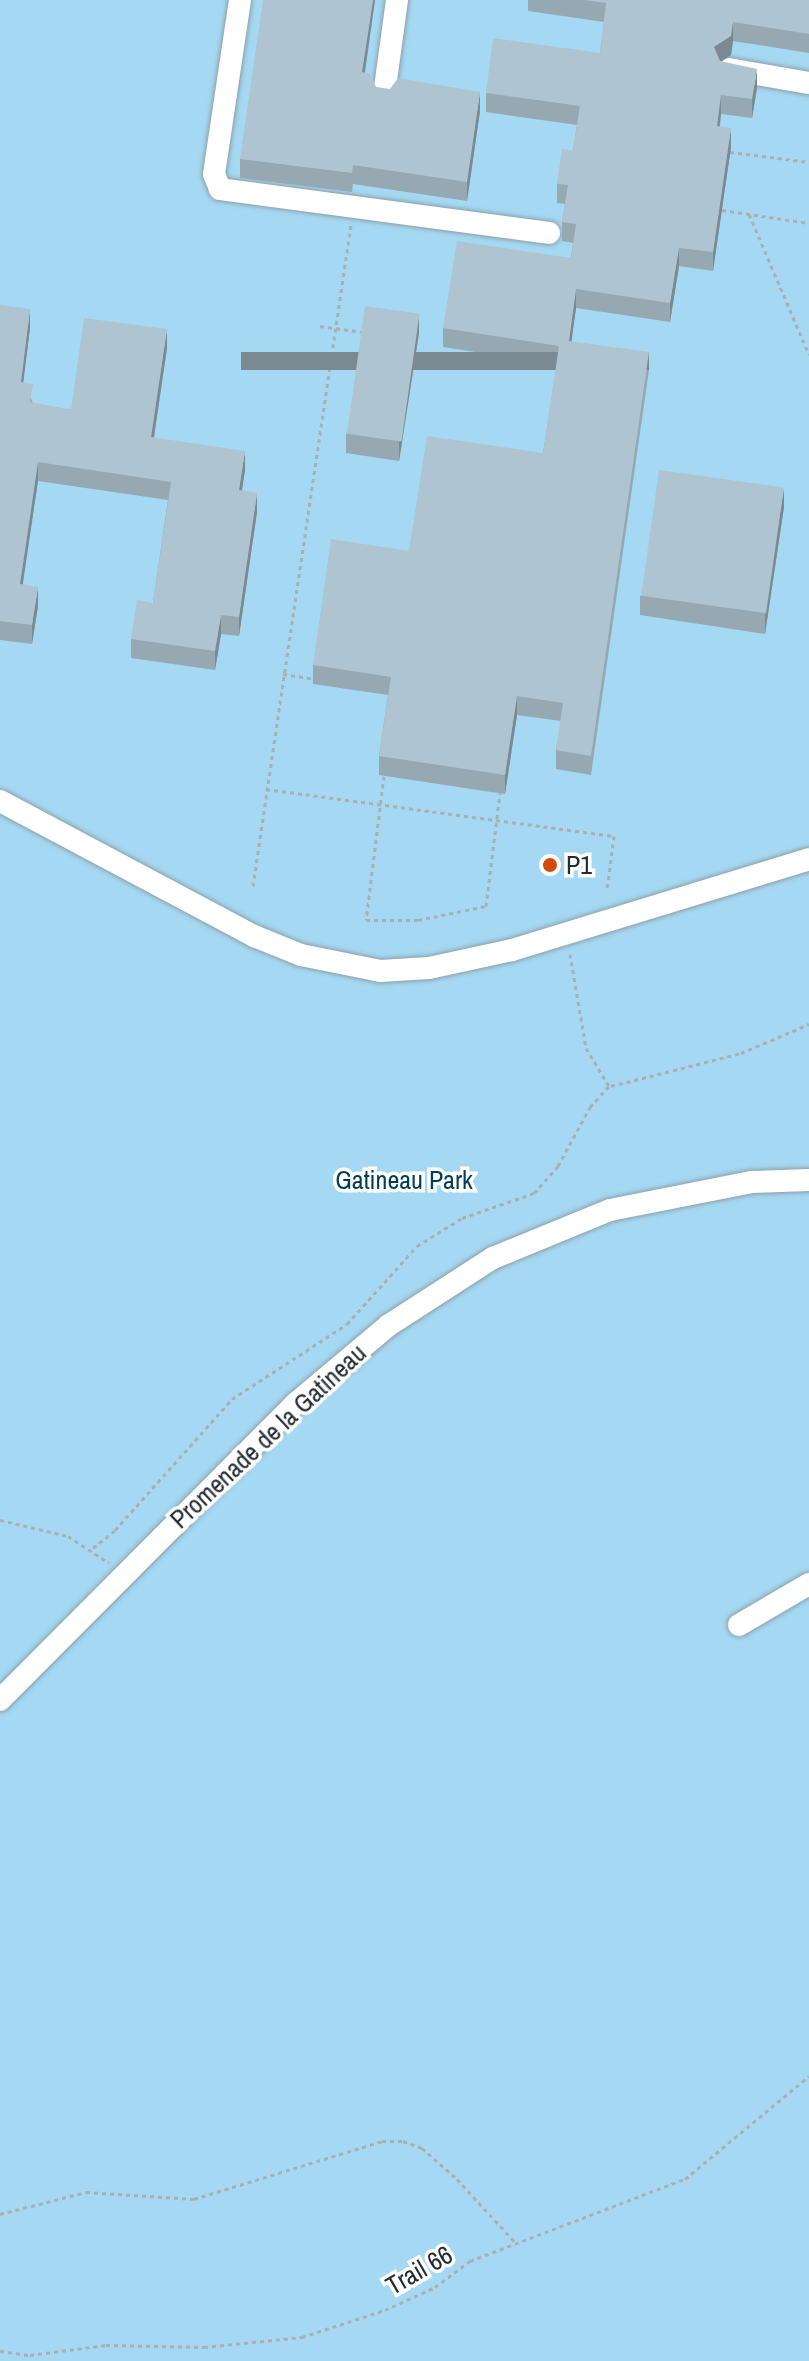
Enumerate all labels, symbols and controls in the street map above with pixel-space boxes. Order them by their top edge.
place label: P1 [566,849,592,881]
marker: P1 [541,856,559,874]
park label: Gatineau Park [335,1164,473,1196]
street label: Promenade de la Gatineau [164,1337,372,1535]
street label: Trail 66 [380,2239,458,2301]

